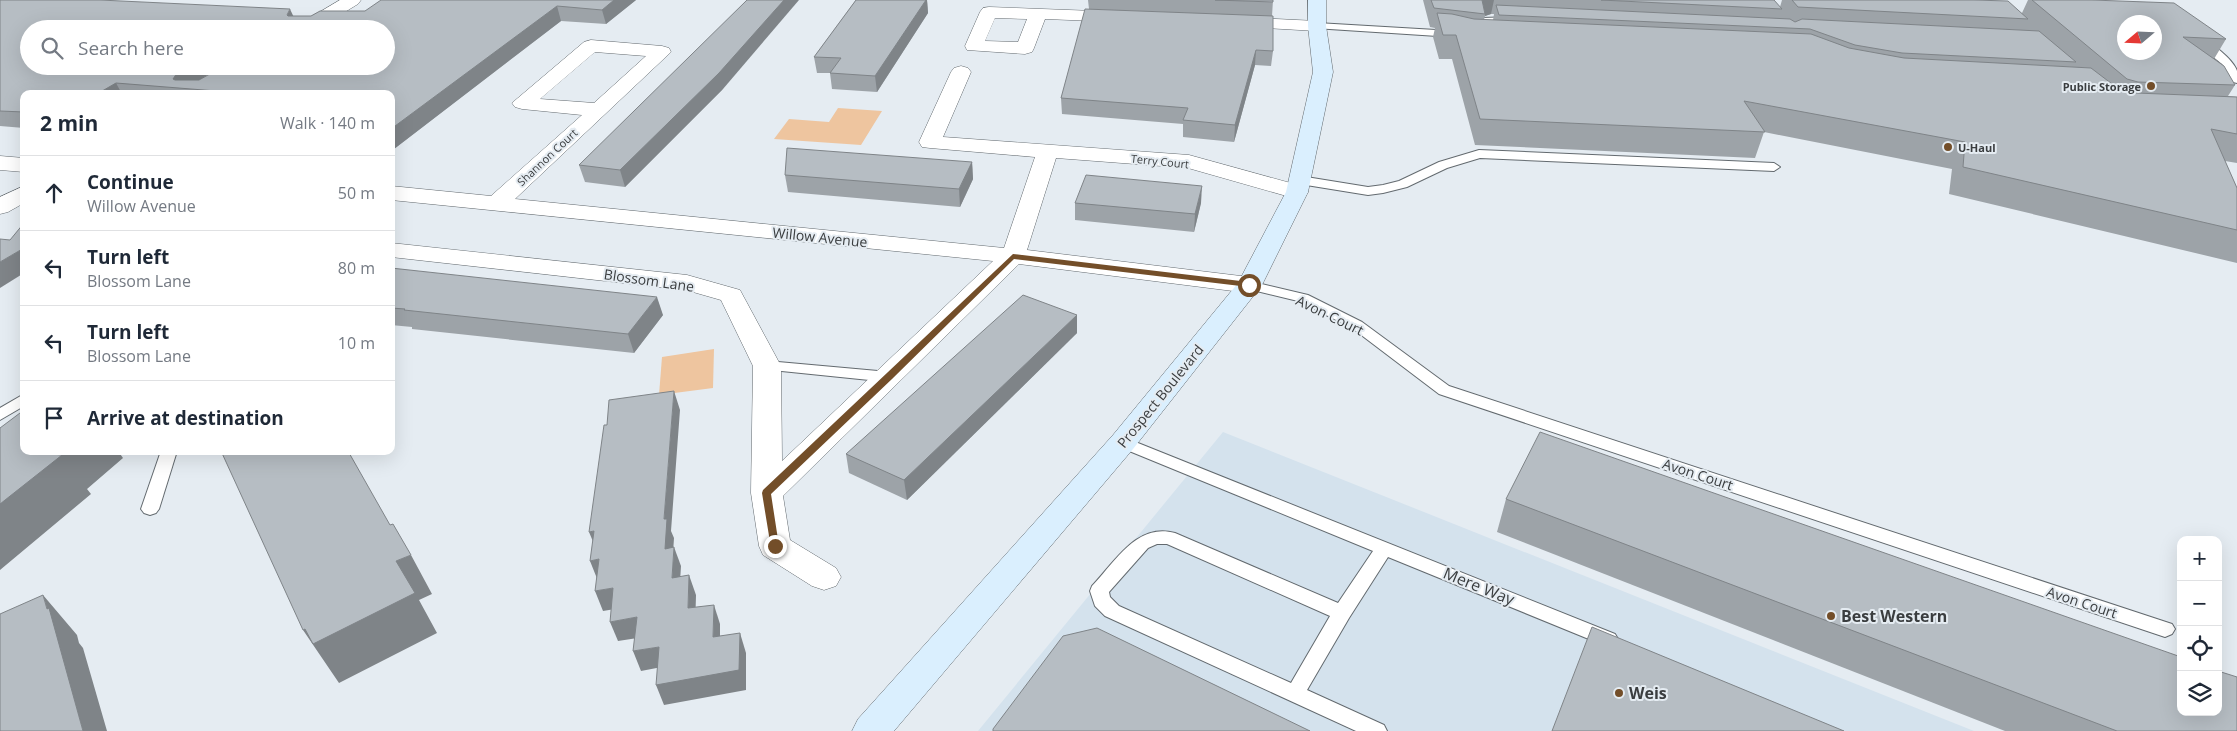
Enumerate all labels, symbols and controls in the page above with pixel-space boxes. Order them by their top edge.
north arrow [2117,15,2162,60]
search box [20,20,395,75]
icon: search [38,34,66,62]
text: Search here [78,35,184,61]
place label: Public Storage [2063,79,2141,94]
marker: Public Storage [2145,80,2157,92]
text: 2 min [40,109,98,137]
text: Walk · 140 m [280,112,375,134]
street label: Shannon Court [514,125,580,189]
place label: U-Haul [1958,140,1996,155]
marker: U-Haul [1942,141,1954,153]
street label: Terry Court [1130,150,1190,172]
text: Continue [87,169,174,195]
icon: ahead [40,179,68,207]
text: 50 m [338,182,375,204]
text: Willow Avenue [87,195,196,217]
street label: Willow Avenue [772,223,868,251]
text: Turn left [87,244,169,270]
icon: left [40,254,68,282]
text: 80 m [338,257,375,279]
street label: Blossom Lane [603,264,695,296]
text: Blossom Lane [87,270,191,292]
route start [1238,274,1261,297]
street label: Avon Court [1293,290,1367,340]
text: Turn left [87,319,169,345]
icon: left [40,329,68,357]
text: 10 m [338,332,375,354]
street label: Prospect Boulevard [1112,340,1208,452]
text: Blossom Lane [87,345,191,367]
icon: arrive [40,404,68,432]
text: Arrive at destination [87,405,284,431]
street label: Avon Court [1660,454,1736,494]
route end [764,535,787,558]
map controls [2177,536,2222,716]
button: + [2177,536,2222,581]
street label: Mere Way [1440,562,1519,611]
button: − [2177,581,2222,626]
street label: Avon Court [2044,582,2120,622]
place label: Best Western [1841,605,1947,627]
marker: Best Western [1825,610,1837,622]
button: locate [2177,626,2222,671]
button: layers [2177,671,2222,716]
place label: Weis [1629,682,1667,704]
marker: Weis [1613,687,1625,699]

